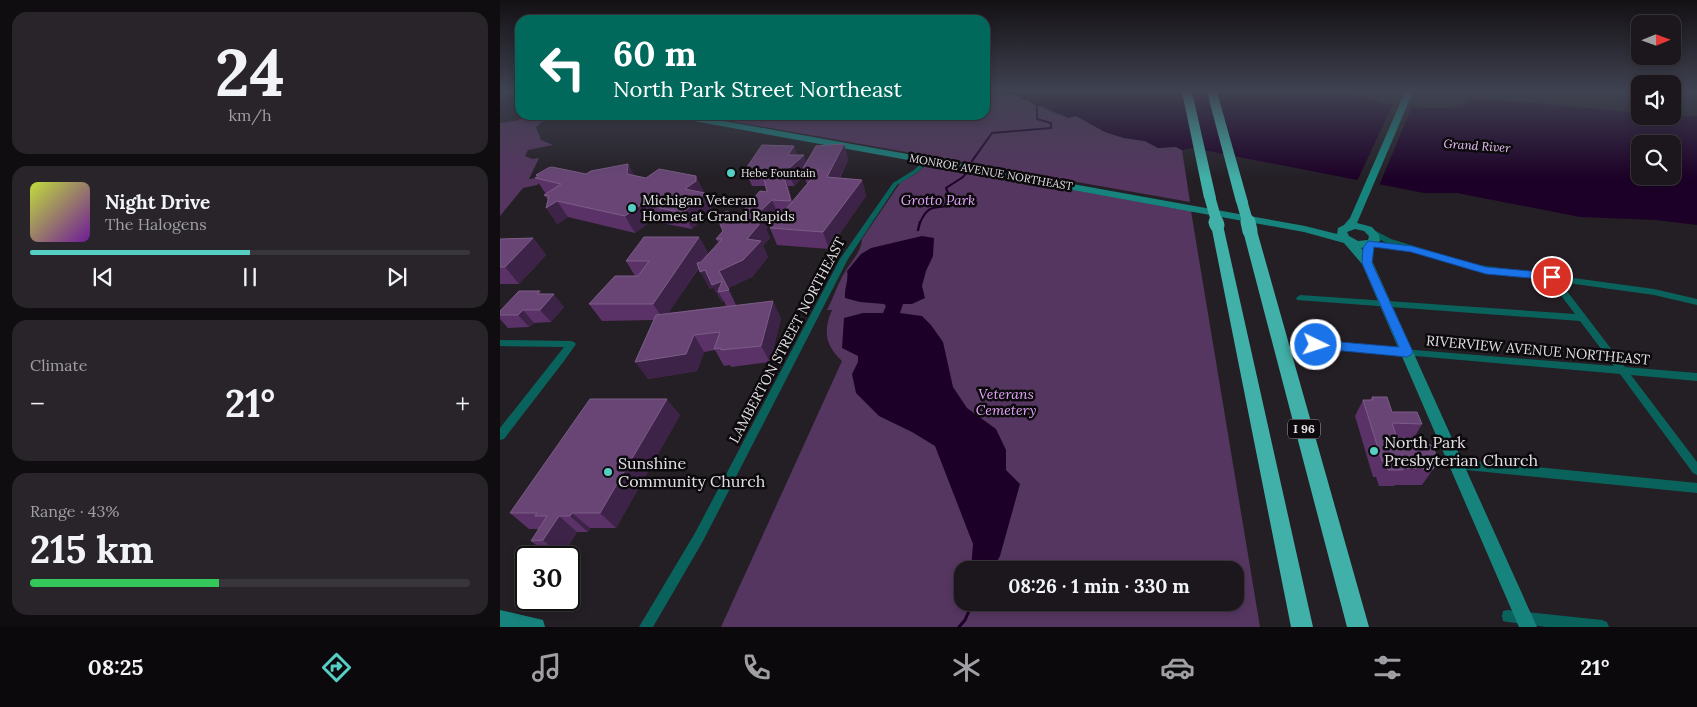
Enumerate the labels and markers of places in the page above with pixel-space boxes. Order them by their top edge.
place label: Hebe Fountain [741,166,816,180]
marker: Hebe Fountain [725,167,737,179]
place label: Michigan Veteran Homes at Grand Rapids [642,191,795,225]
marker: Michigan Veteran Homes at Grand Rapids [626,202,638,214]
pin [1531,256,1573,298]
place label: North Park Presbyterian Church [1384,432,1538,470]
marker: North Park Presbyterian Church [1368,445,1380,457]
place label: Sunshine Community Church [618,453,766,491]
marker: Sunshine Community Church [602,466,614,478]

